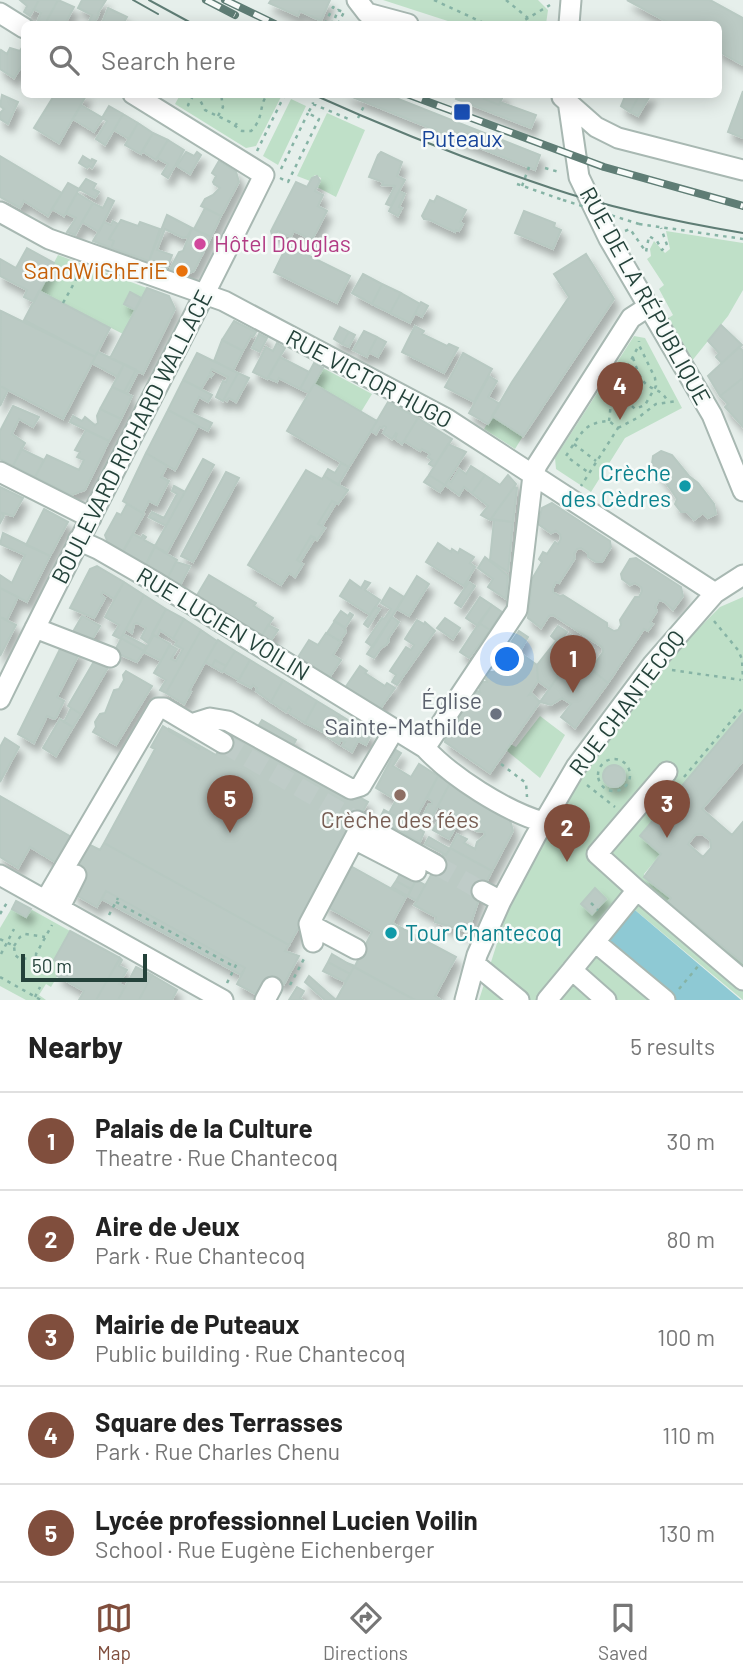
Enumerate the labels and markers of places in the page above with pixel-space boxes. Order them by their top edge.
marker: Puteaux [452,102,472,122]
place label: Puteaux [421,124,503,152]
place label: Hôtel Douglas [214,229,351,257]
marker: Hôtel Douglas [192,236,208,252]
place label: SandWiChEriE [24,256,168,284]
marker: SandWiChEriE [174,263,190,279]
pin: 4 [597,362,643,420]
place label: Crèche des Cèdres [561,458,671,512]
marker: Crèche des Cèdres [677,478,693,494]
pin: 1 [550,635,596,693]
place label: Église Sainte-Mathilde [324,686,482,740]
marker: Église Sainte-Mathilde [488,706,504,722]
pin: 5 [207,775,253,833]
pin: 3 [644,780,690,838]
marker: Crèche des fées [392,787,408,803]
pin: 2 [544,804,590,862]
place label: Crèche des fées [321,805,479,833]
place label: Tour Chantecoq [405,918,562,946]
marker: Tour Chantecoq [383,925,399,941]

